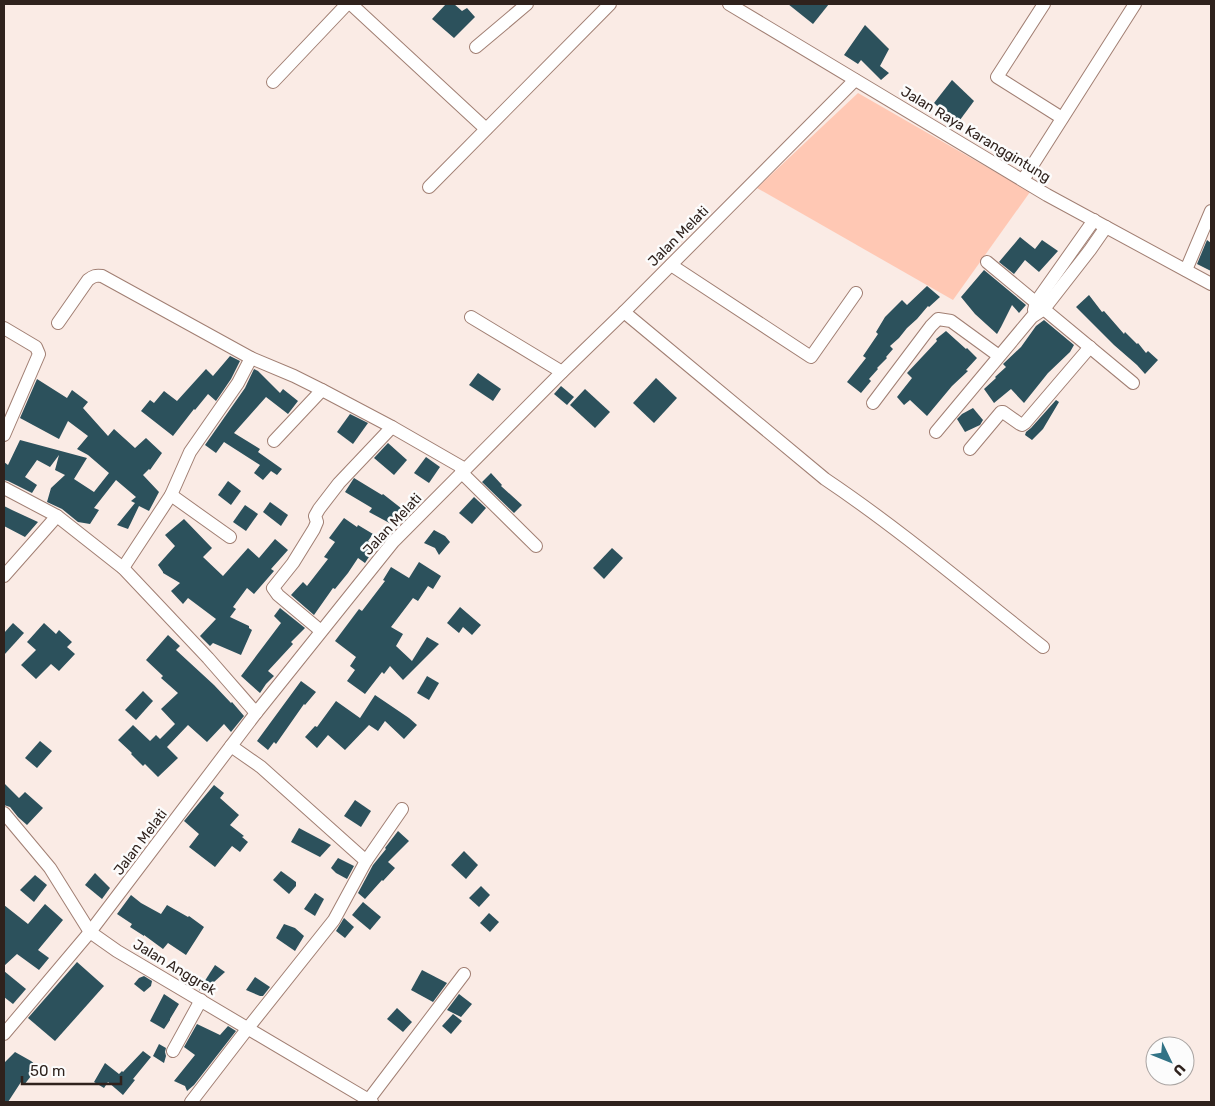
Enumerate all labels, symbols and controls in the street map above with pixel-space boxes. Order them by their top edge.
street label: Jalan Raya Karanggintung [898,83,1054,186]
street label: Jalan Melati [645,203,712,270]
street label: Jalan Melati [359,490,425,559]
street label: Jalan Melati [110,806,171,879]
street label: Jalan Anggrek [130,936,220,999]
north arrow [1145,1036,1195,1086]
scale bar [22,1054,121,1086]
text: U [1169,1060,1189,1079]
text: 50 m [30,1062,65,1080]

